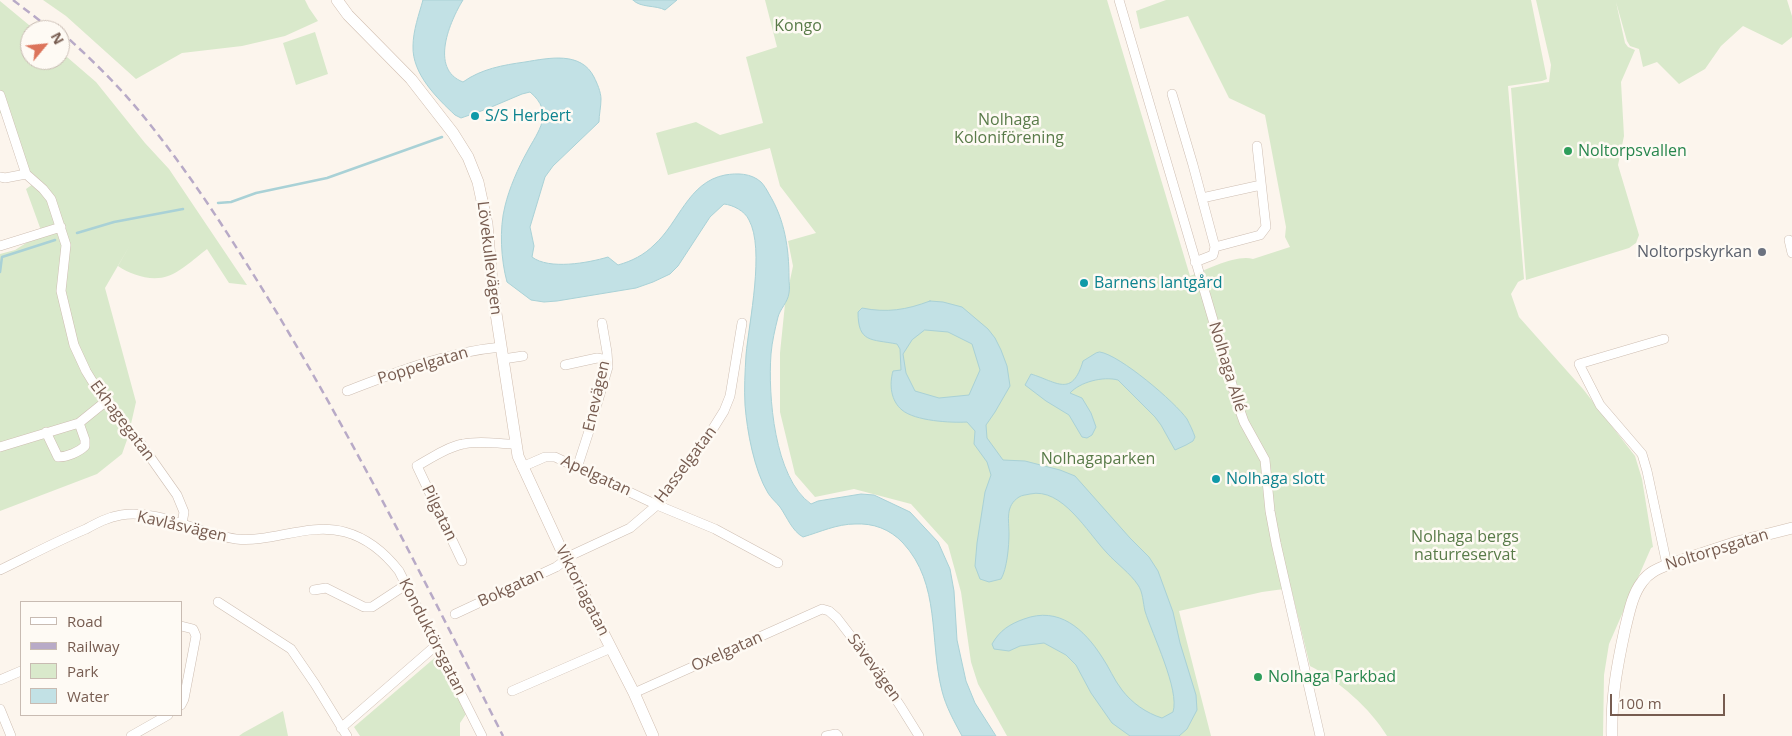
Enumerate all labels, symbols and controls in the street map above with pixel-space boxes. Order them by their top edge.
park label: Kongo [774,16,822,36]
north arrow [20,20,70,70]
text: N [47,29,69,48]
place label: S/S Herbert [485,106,571,126]
marker: S/S Herbert [469,110,481,122]
park label: Nolhaga Koloniförening [954,110,1064,148]
place label: Noltorpsvallen [1578,141,1687,161]
marker: Noltorpsvallen [1562,145,1574,157]
street label: Lövekullevägen [472,200,506,316]
place label: Noltorpskyrkan [1637,242,1752,262]
marker: Noltorpskyrkan [1756,246,1768,258]
place label: Barnens lantgård [1094,273,1223,293]
marker: Barnens lantgård [1078,277,1090,289]
street label: Nolhaga Allé [1204,320,1250,414]
street label: Poppelgatan [375,343,471,389]
street label: Enevägen [580,359,614,433]
street label: Ekhagegatan [86,377,158,465]
street label: Hasselgatan [651,423,721,507]
park label: Nolhagaparken [1041,449,1155,469]
street label: Apelgatan [558,451,634,501]
place label: Nolhaga slott [1226,469,1325,489]
marker: Nolhaga slott [1210,473,1222,485]
street label: Pilgatan [417,482,461,544]
street label: Kavlåsvägen [135,507,229,547]
street label: Noltorpsgatan [1663,525,1771,575]
park label: Nolhaga bergs naturreservat [1411,527,1519,565]
street label: Viktoriagatan [551,543,613,639]
street label: Bokgatan [475,564,547,612]
street label: Konduktörsgatan [394,575,470,699]
legend [20,601,182,716]
text: Road [67,611,103,631]
street label: Oxelgatan [688,628,766,676]
street label: Sävevägen [843,630,905,706]
text: Railway [67,636,120,656]
text: Park [67,661,98,681]
place label: Nolhaga Parkbad [1268,667,1396,687]
marker: Nolhaga Parkbad [1252,671,1264,683]
scale bar [1612,684,1727,716]
text: Water [67,686,109,706]
text: 100 m [1618,693,1662,713]

